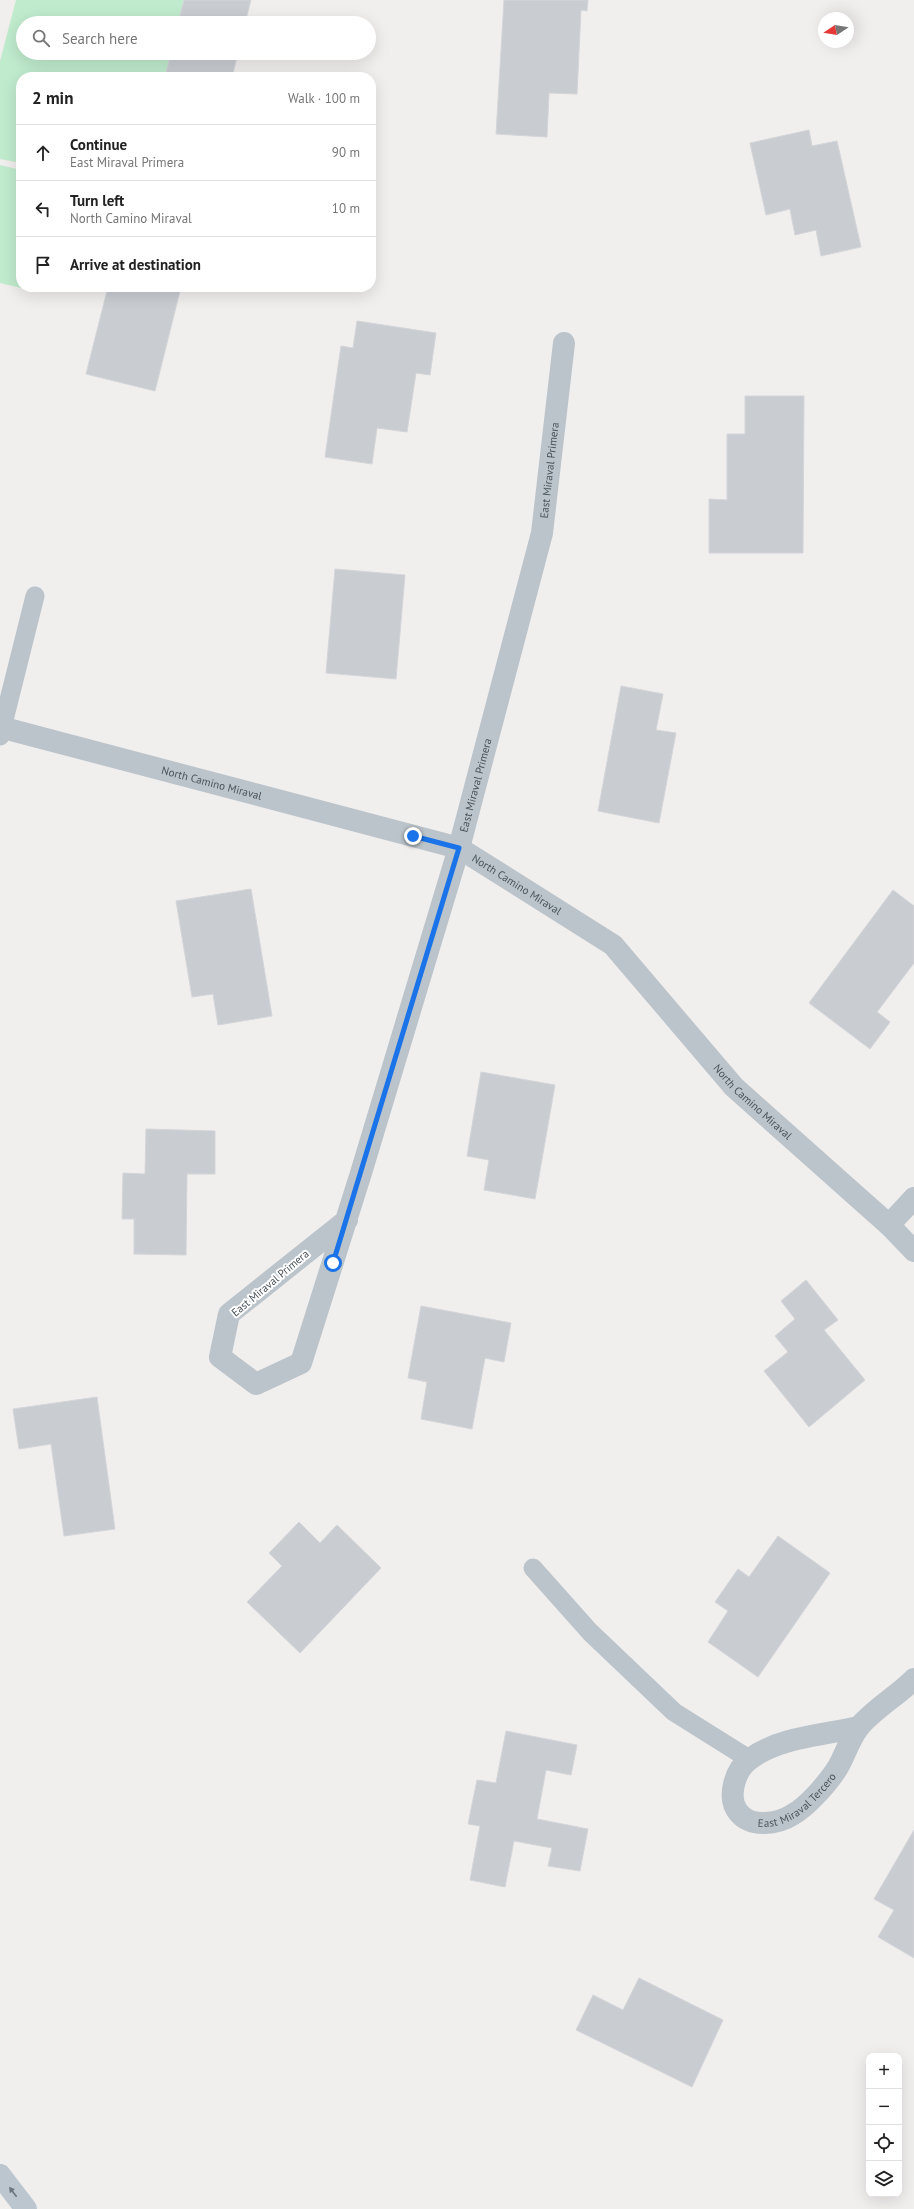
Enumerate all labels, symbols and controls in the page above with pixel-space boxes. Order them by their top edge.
north arrow [818,12,854,48]
search box [16,16,376,60]
icon: search [30,27,52,49]
text: Search here [62,29,138,48]
text: 2 min [32,87,73,109]
text: Walk · 100 m [288,90,360,107]
text: Continue [70,135,127,154]
icon: ahead [32,142,54,164]
text: 90 m [332,144,360,161]
text: East Miraval Primera [70,154,184,171]
text: Turn left [70,191,124,210]
icon: left [32,198,54,220]
text: 10 m [332,200,360,217]
text: North Camino Miraval [70,210,192,227]
icon: arrive [32,254,54,276]
text: Arrive at destination [70,255,201,274]
street label: East Miraval Primera [537,421,562,519]
street label: East Miraval Primera [456,737,495,834]
street label: North Camino Miraval [160,763,264,803]
route end [404,827,422,845]
street label: North Camino Miraval [469,851,565,918]
street label: North Camino Miraval [711,1061,796,1143]
street label: East Miraval Primera [229,1247,311,1319]
route start [324,1254,342,1272]
street label: East Miraval Tercero [757,1770,839,1830]
map controls [866,2053,902,2197]
button: + [866,2053,902,2089]
button: − [866,2089,902,2125]
button: locate [866,2125,902,2161]
button: layers [866,2161,902,2197]
one-way arrow [9,2186,17,2197]

